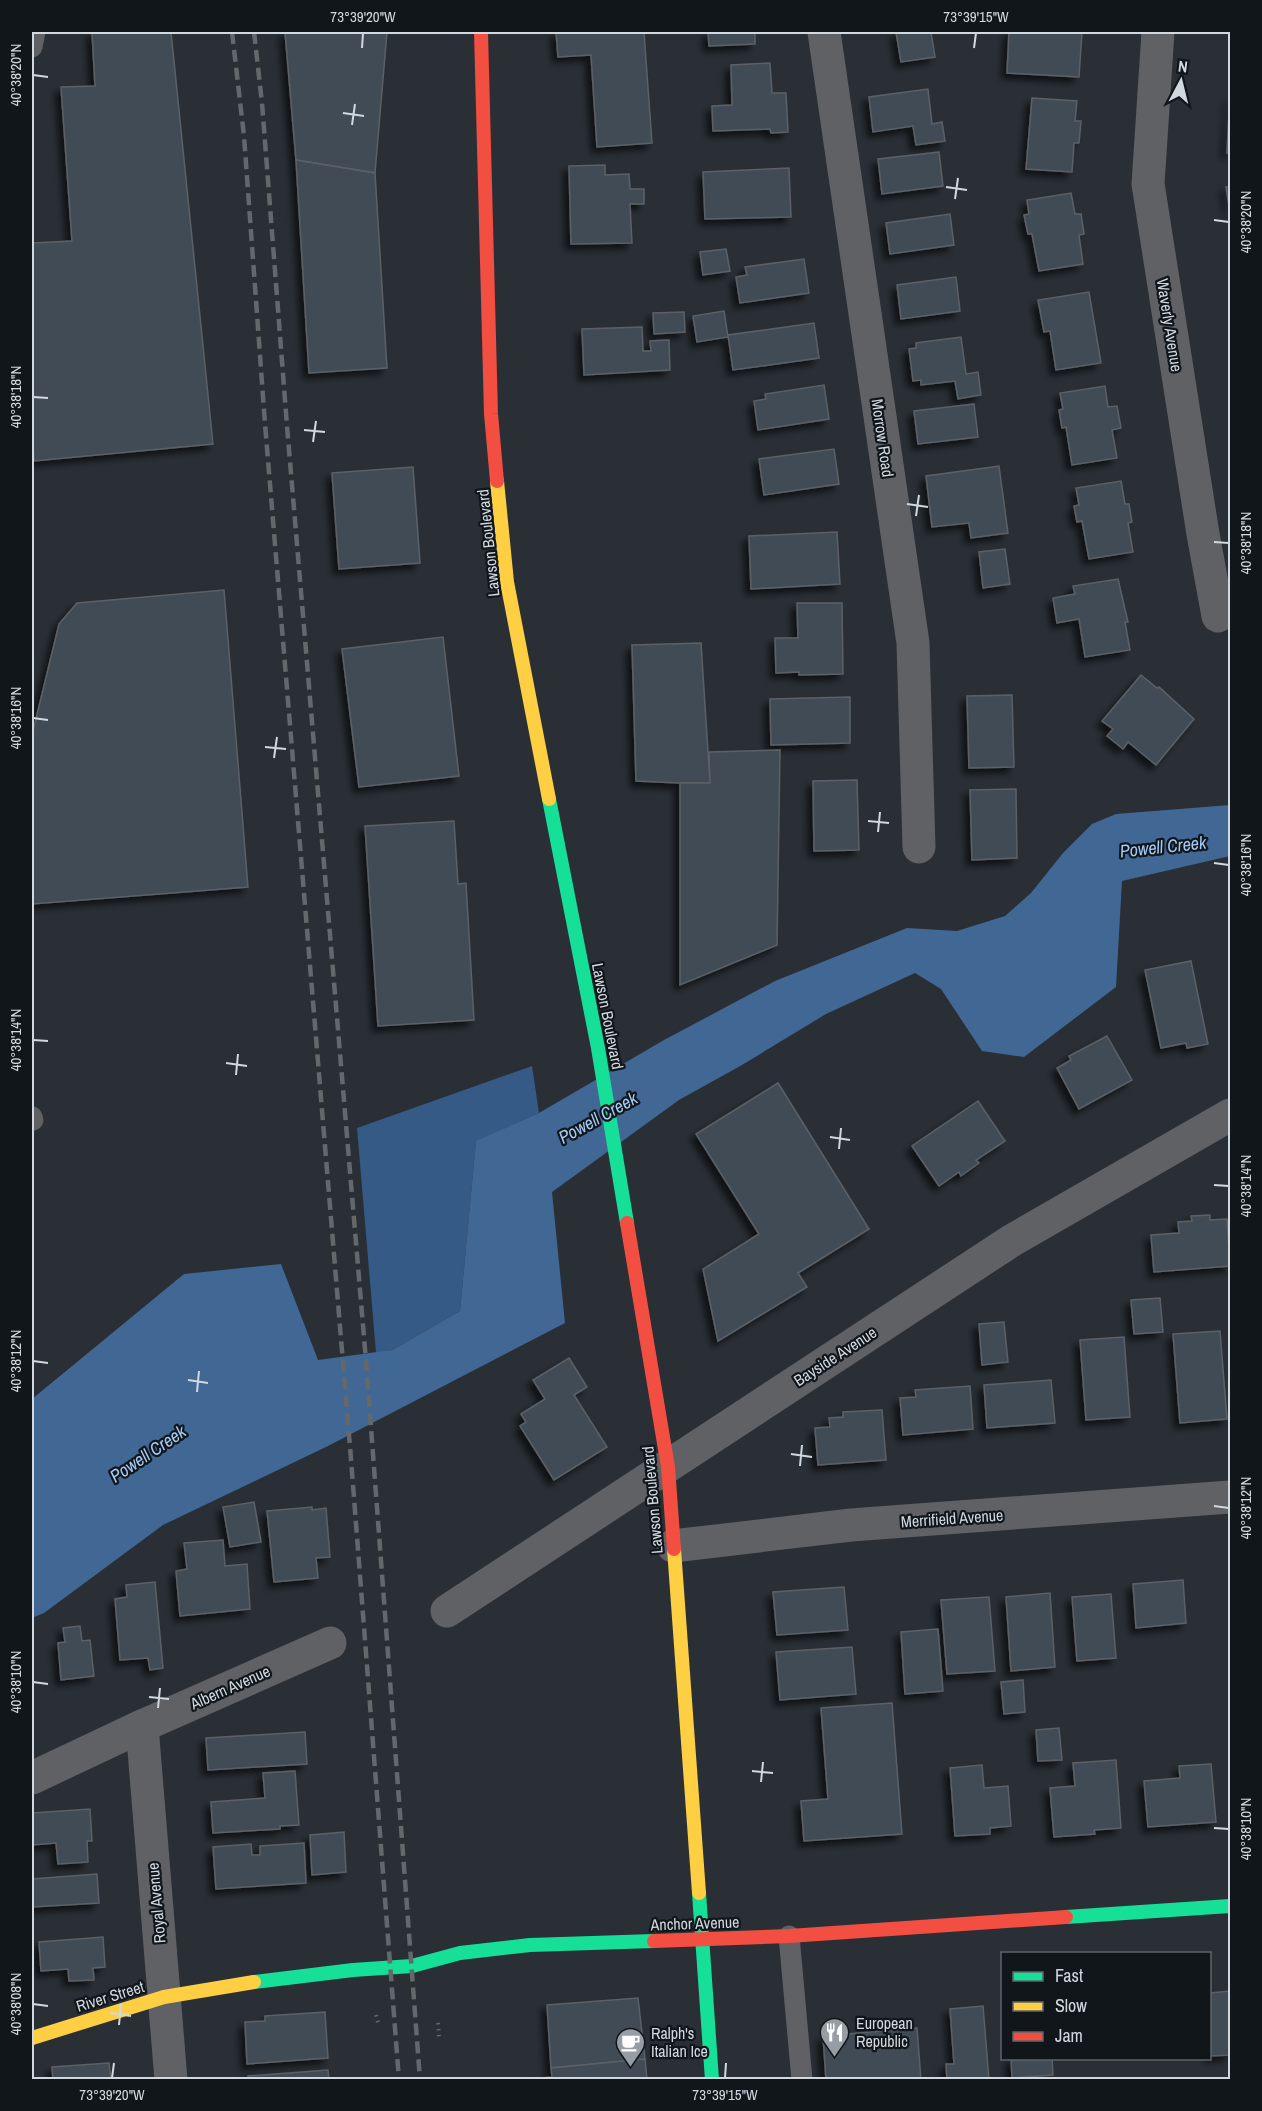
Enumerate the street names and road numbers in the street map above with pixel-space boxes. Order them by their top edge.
street label: Waverly Avenue [1152,277,1188,373]
street label: Morrow Road [867,397,899,479]
street label: Lawson Boulevard [471,488,505,598]
street label: Lawson Boulevard [587,961,629,1071]
street label: Bayside Avenue [789,1321,881,1391]
street label: Lawson Boulevard [636,1445,668,1555]
street label: Merrifield Avenue [900,1503,1004,1533]
street label: Albern Avenue [186,1660,273,1715]
street label: Royal Avenue [142,1862,170,1944]
street label: Anchor Avenue [649,1910,740,1936]
street label: River Street [73,1975,147,2017]

